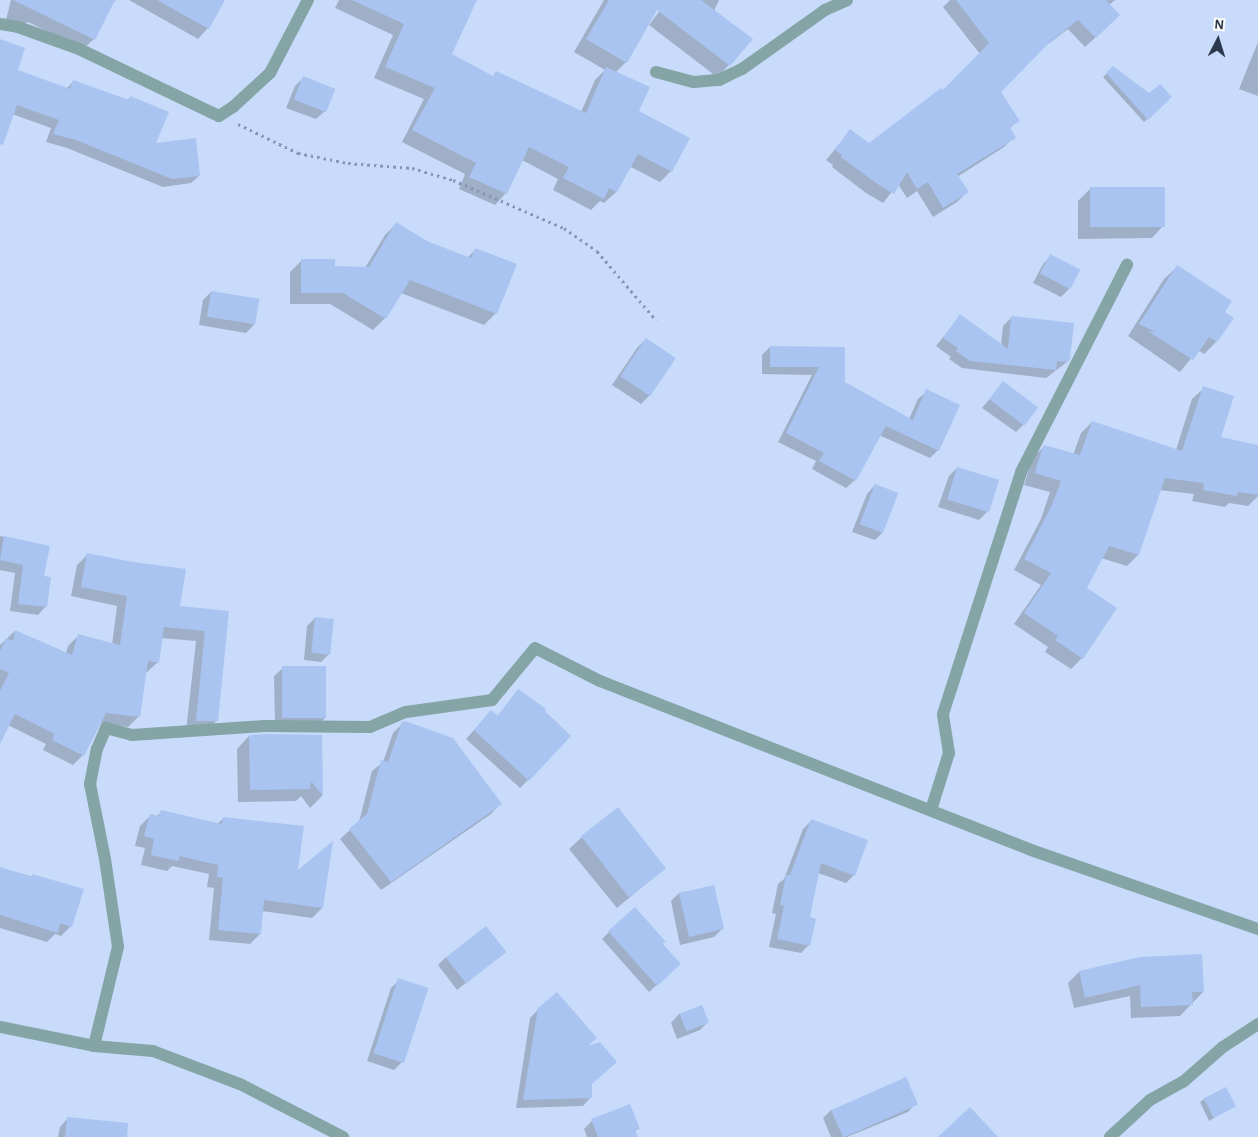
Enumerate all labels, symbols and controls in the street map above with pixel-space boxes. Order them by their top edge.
north arrow [1193,15,1243,65]
text: N [1214,18,1225,32]

